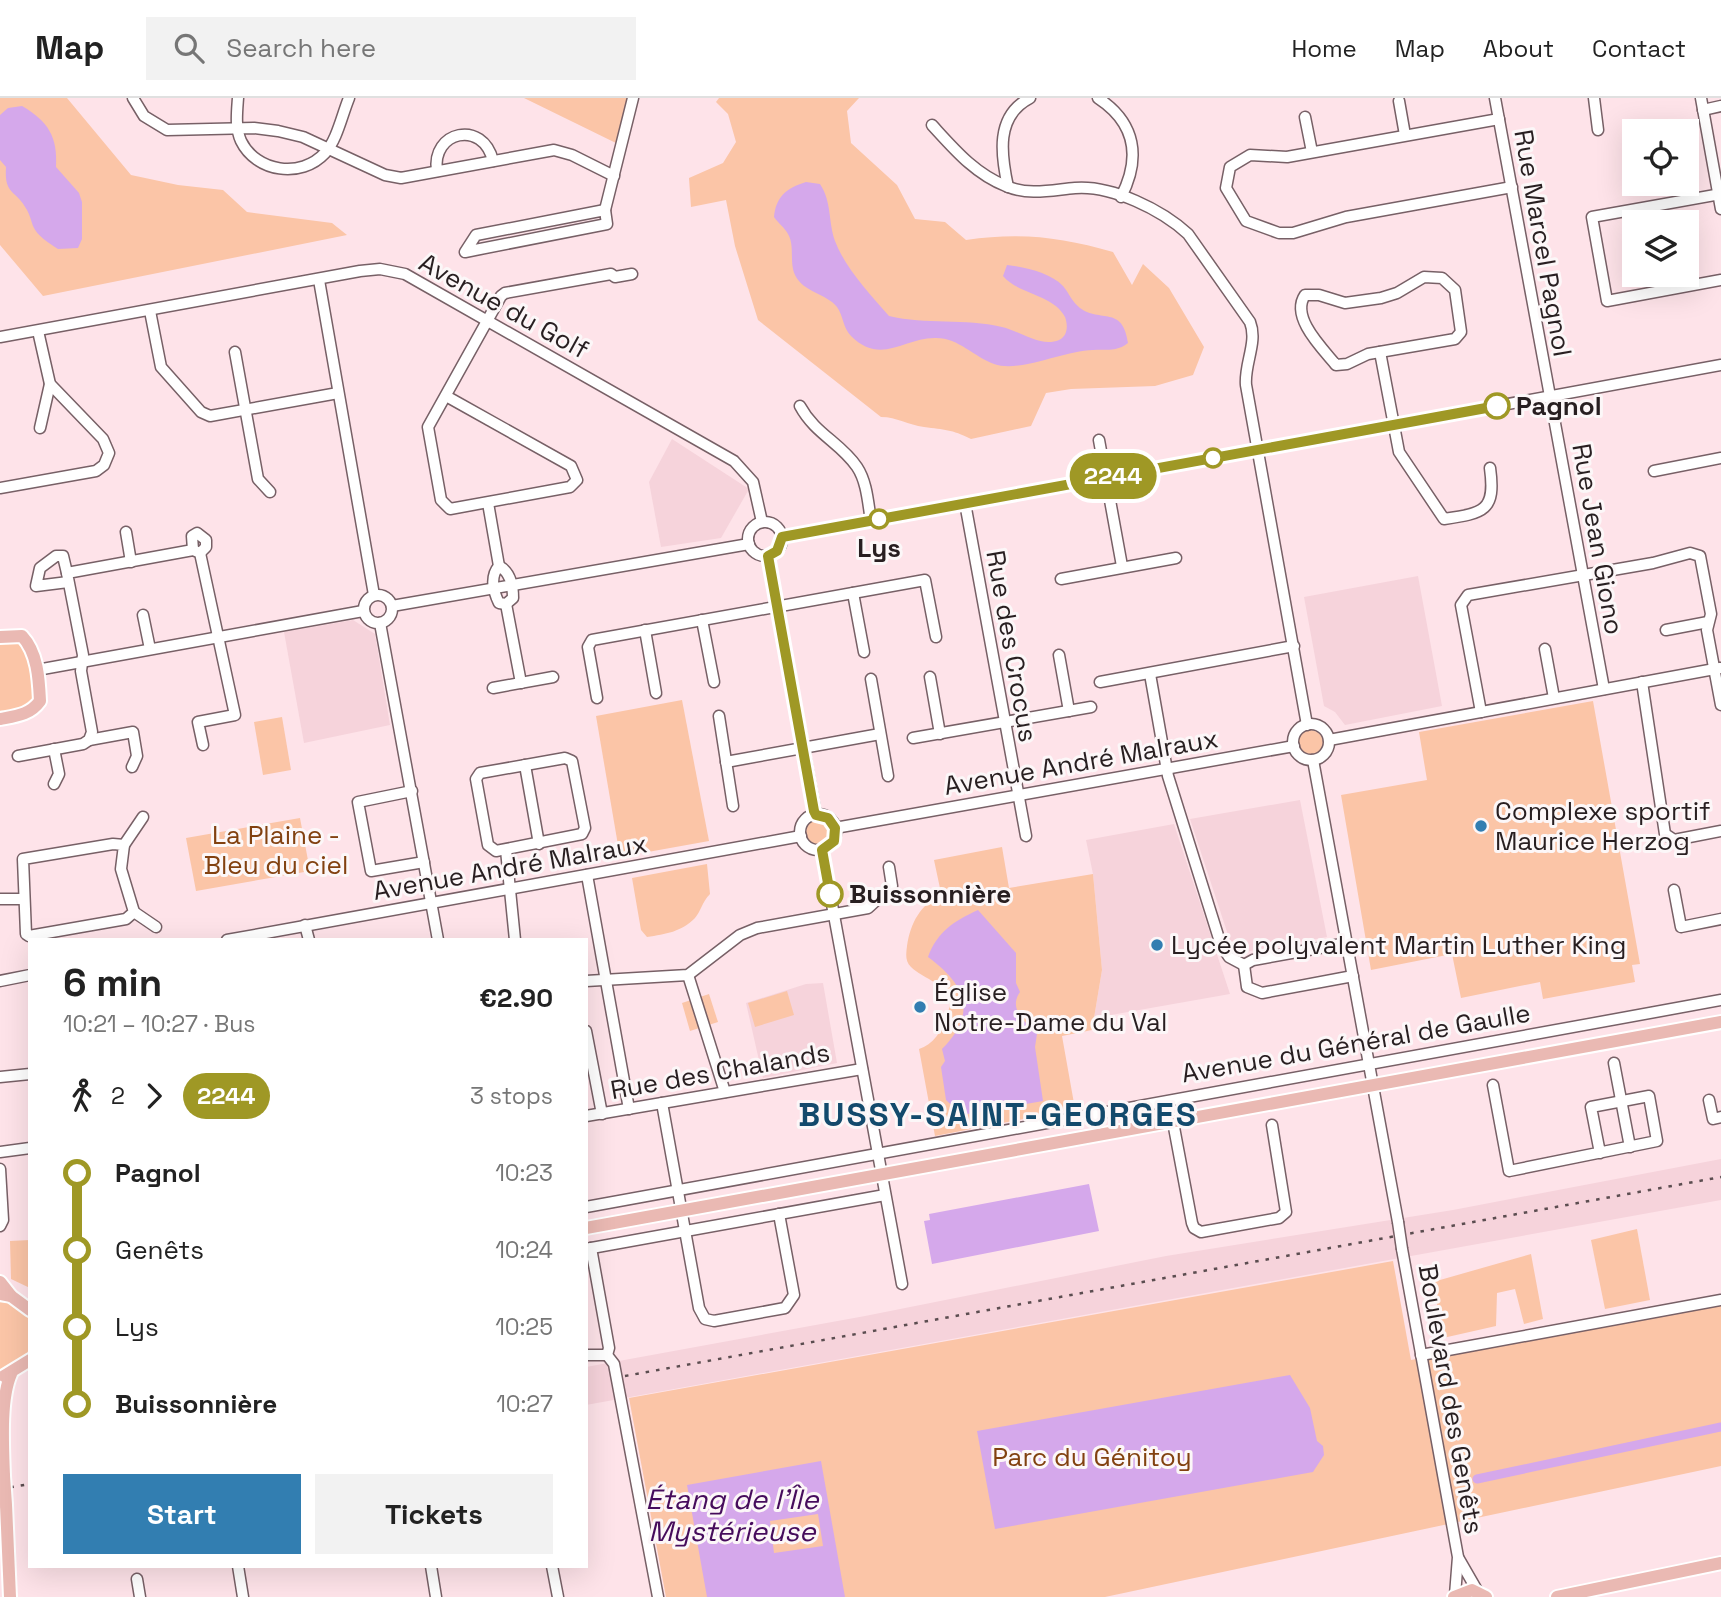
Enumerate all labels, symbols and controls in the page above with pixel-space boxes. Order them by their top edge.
search box [146,17,636,80]
text: Map [35,27,104,69]
icon: search [170,29,208,67]
text: Search here [226,31,376,65]
text: Home [1291,33,1357,64]
text: Map [1395,33,1445,64]
text: About [1483,33,1554,64]
text: Contact [1592,33,1686,64]
map controls [1622,119,1699,287]
button: locate [1622,119,1699,196]
street label: Rue Marcel Pagnol [1506,127,1580,359]
button: layers [1622,210,1699,287]
street label: Avenue du Golf [413,245,595,367]
place label: Pagnol [1516,389,1602,423]
marker: Pagnol [1484,393,1510,419]
street label: Rue Jean Giono [1564,441,1632,637]
unlabelled marker [1203,448,1223,468]
line badge: 2244 [1064,453,1162,499]
text: 2244 [1084,460,1142,491]
marker: Lys [869,509,889,529]
place label: Lys [857,531,901,565]
street label: Rue des Crocus [978,547,1046,745]
street label: Avenue André Malraux [941,721,1221,803]
place label: Complexe sportif Maurice Herzog [1495,794,1711,858]
park label: La Plaine - Bleu du ciel [204,818,348,882]
marker: Complexe sportif Maurice Herzog [1473,818,1489,834]
street label: Avenue André Malraux [370,826,650,908]
place label: Buissonnière [849,877,1011,911]
marker: Buissonnière [817,881,843,907]
place label: Lycée polyvalent Martin Luther King [1171,928,1626,962]
marker: Lycée polyvalent Martin Luther King [1149,937,1165,953]
text: 6 min [63,959,162,1007]
place label: Église Notre-Dame du Val [934,975,1167,1039]
text: €2.90 [479,981,553,1015]
street label: Avenue du Général de Gaulle [1179,996,1533,1090]
marker: Église Notre-Dame du Val [912,999,928,1015]
text: 10:21 – 10:27 · Bus [63,1009,255,1039]
street label: Rue des Chalands [608,1035,832,1107]
icon: walk [63,1077,101,1115]
icon: forward [135,1077,173,1115]
text: 2244 [197,1080,256,1111]
text: 2 [111,1081,125,1111]
text: 3 stops [470,1081,553,1111]
district label: BUSSY-SAINT-GEORGES [798,1094,1198,1136]
text: Pagnol [115,1156,201,1190]
text: 10:23 [495,1158,553,1188]
text: Genêts [115,1233,204,1267]
text: 10:24 [495,1235,553,1265]
street label: Boulevard des Genêts [1411,1261,1491,1537]
text: Lys [115,1310,159,1344]
text: 10:25 [495,1312,553,1342]
text: Buissonnière [115,1387,277,1421]
text: 10:27 [496,1389,553,1419]
park label: Parc du Génitoy [992,1440,1192,1474]
button: Start [63,1474,301,1554]
button: Tickets [315,1474,553,1554]
water label: Étang de l'Île Mystérieuse [646,1481,820,1549]

